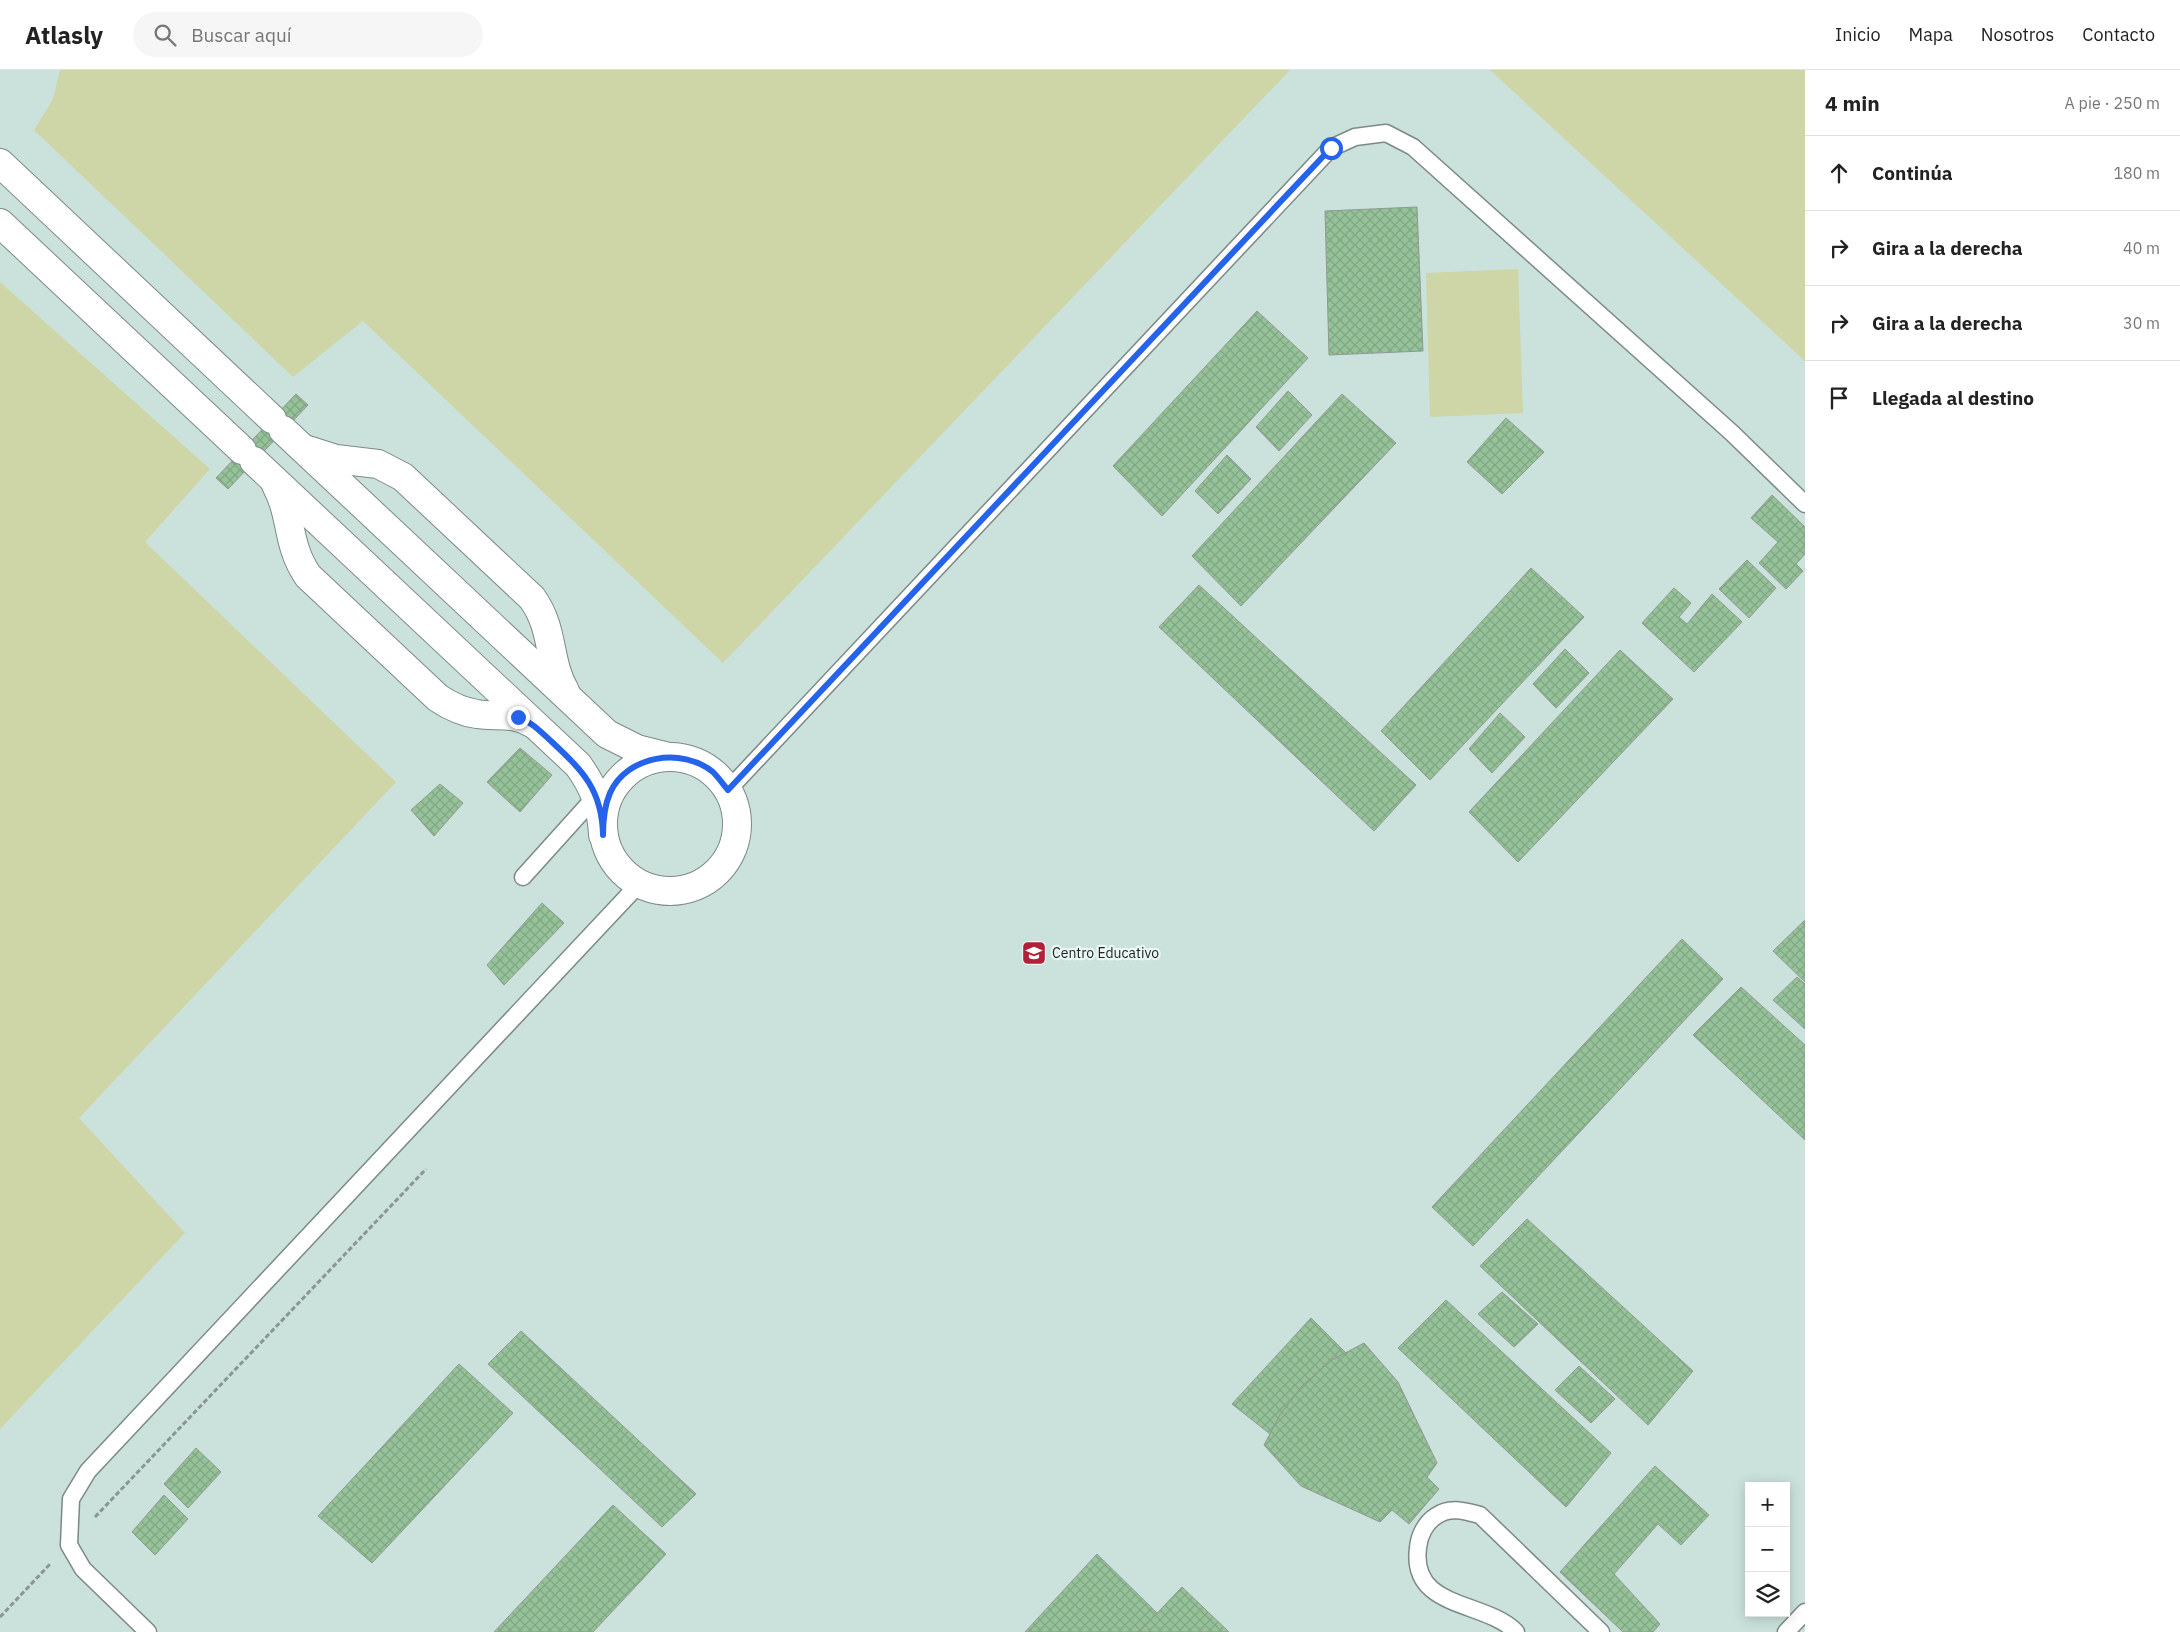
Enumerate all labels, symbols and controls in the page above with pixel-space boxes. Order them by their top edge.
search box [133,12,483,57]
text: Atlasly [25,19,103,51]
icon: search [151,21,179,49]
text: Buscar aquí [191,23,291,47]
text: Inicio [1835,23,1881,46]
text: Mapa [1909,23,1953,46]
text: Nosotros [1981,23,2054,46]
text: Contacto [2082,23,2155,46]
text: 4 min [1825,89,1880,117]
text: A pie · 250 m [2065,93,2160,113]
route start [1320,137,1343,160]
icon: ahead [1825,159,1853,187]
text: Continúa [1872,161,1953,185]
text: 180 m [2113,163,2160,183]
icon: right [1825,234,1853,262]
text: Gira a la derecha [1872,236,2023,260]
text: 40 m [2123,238,2160,258]
icon: right [1825,309,1853,337]
text: Gira a la derecha [1872,311,2023,335]
text: 30 m [2123,313,2160,333]
icon: arrive [1825,384,1853,412]
text: Llegada al destino [1872,386,2034,410]
route end [507,706,530,729]
school or university icon: Centro Educativo [1021,940,1047,966]
place label: Centro Educativo [1052,944,1159,962]
map controls [1745,1482,1790,1617]
button: + [1745,1482,1790,1527]
button: − [1745,1527,1790,1572]
button: layers [1745,1572,1790,1617]

